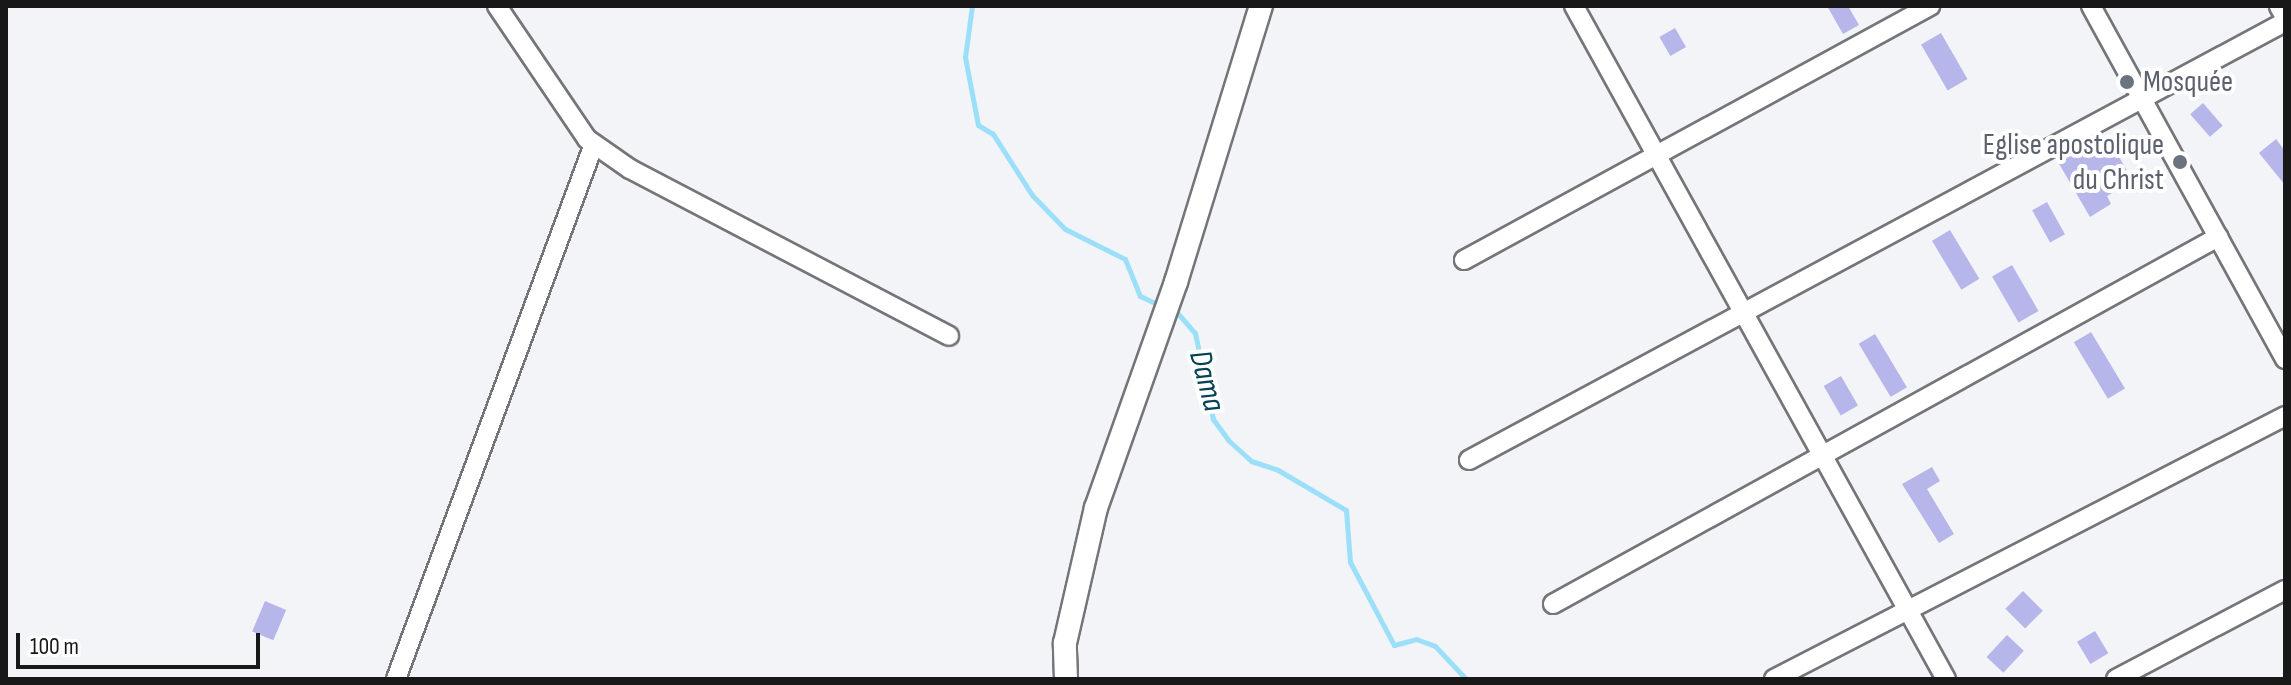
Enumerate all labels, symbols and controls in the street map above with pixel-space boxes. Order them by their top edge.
place label: Mosquée [2143,64,2233,100]
marker: Mosquée [2118,73,2136,91]
place label: Eglise apostolique du Christ [1983,127,2164,198]
marker: Eglise apostolique du Christ [2171,153,2189,171]
water label: Dama [1179,346,1233,416]
scale bar [20,617,264,667]
text: 100 m [30,632,79,661]

